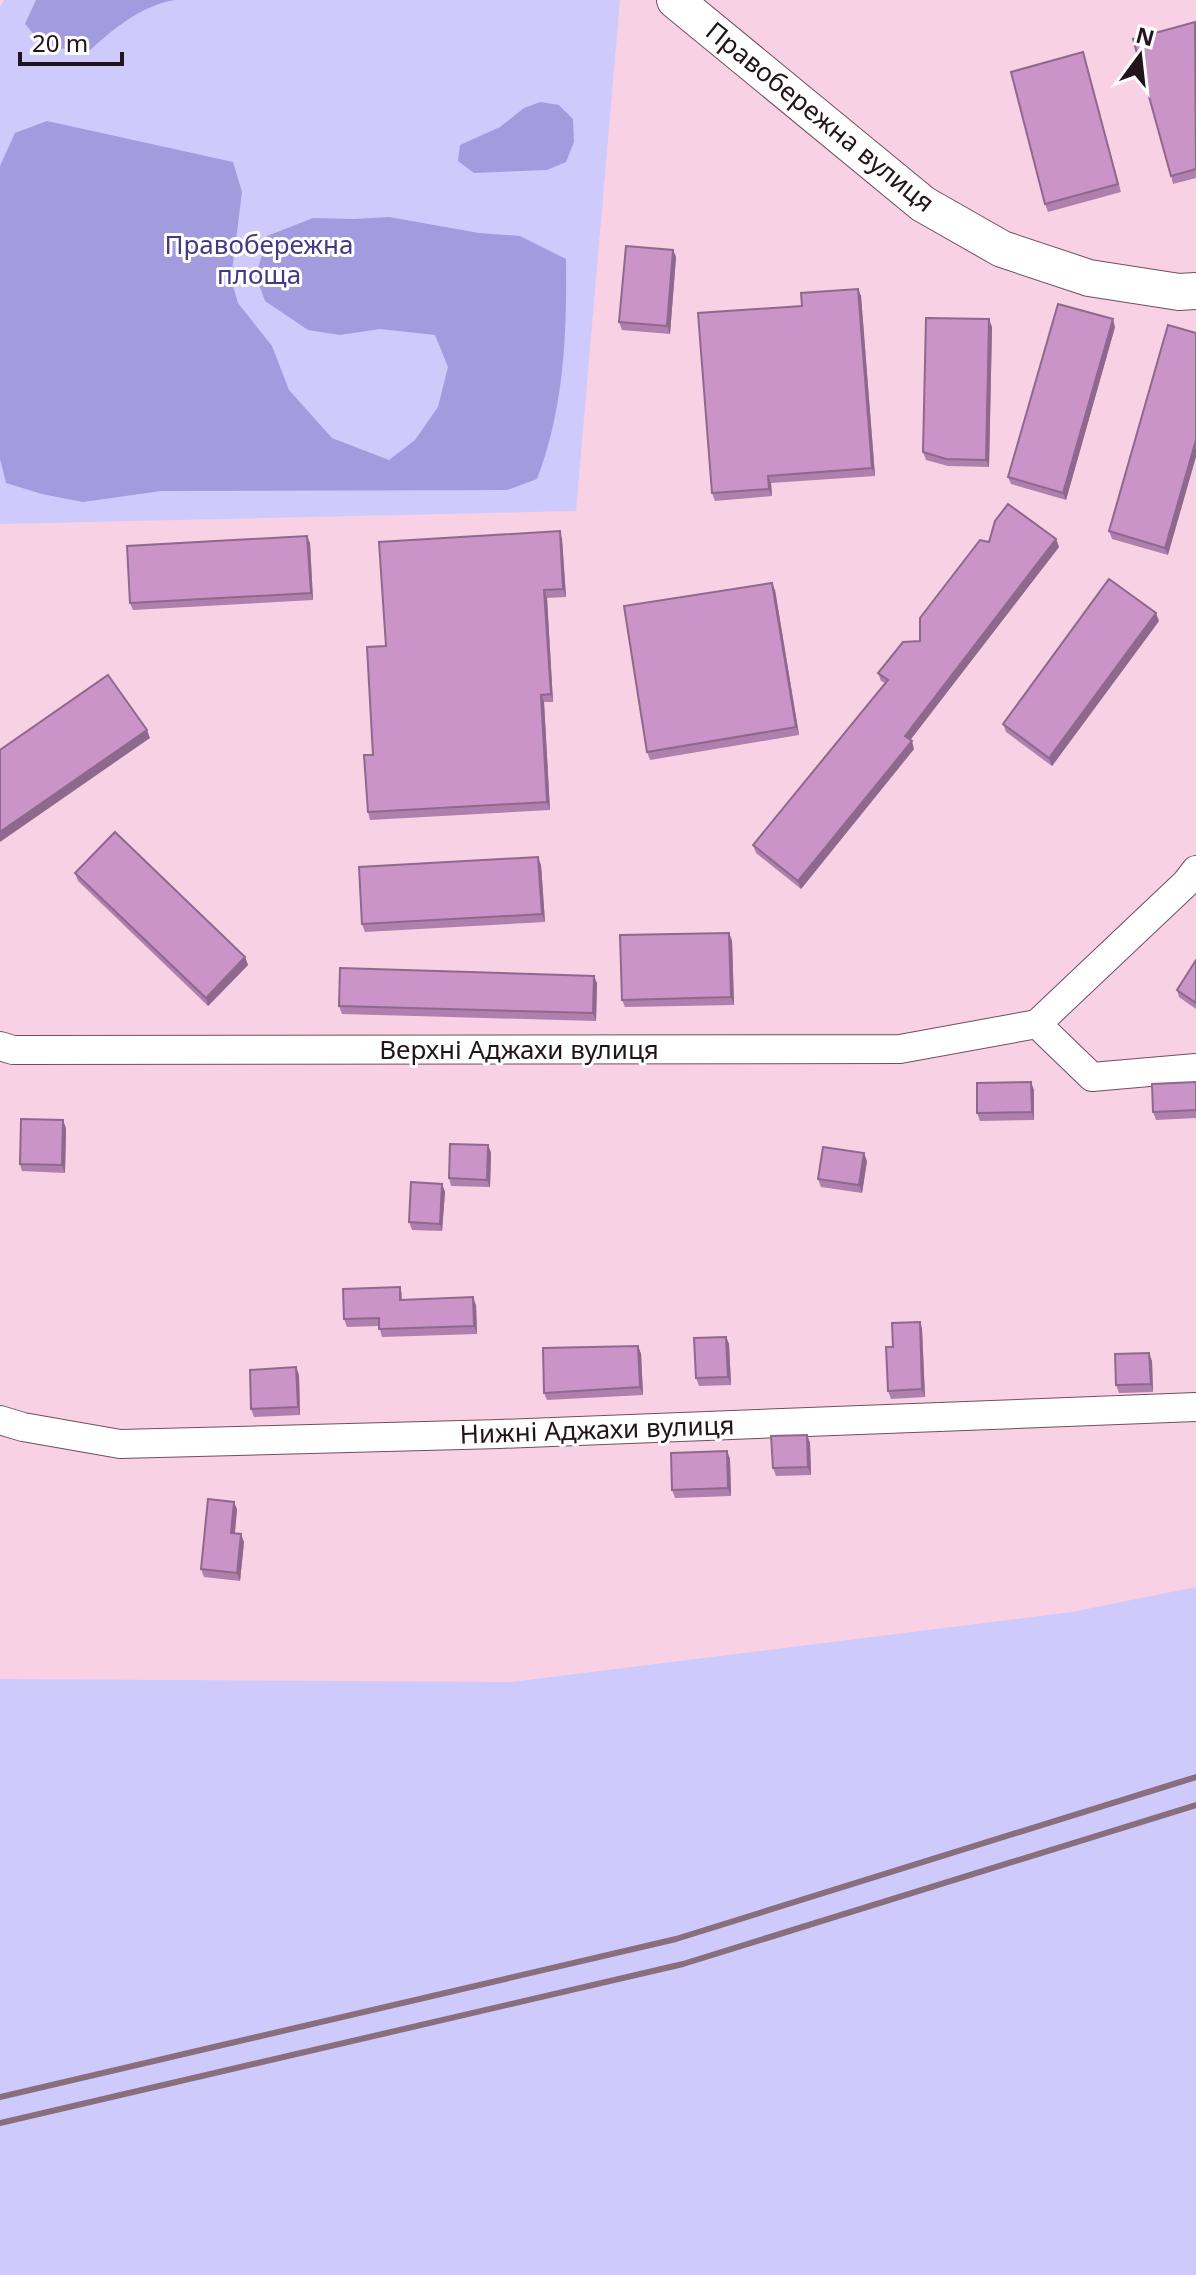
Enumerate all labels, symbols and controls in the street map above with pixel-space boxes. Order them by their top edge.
street label: Правобережна вулиця [699,13,942,220]
scale bar [20,16,122,66]
north arrow [1100,16,1180,96]
text: N [1133,19,1158,53]
text: 20 m [32,26,88,59]
park label: Правобережна площа [164,226,354,292]
street label: Верхні Аджахи вулиця [379,1031,659,1067]
street label: Нижні Аджахи вулиця [459,1406,735,1452]

